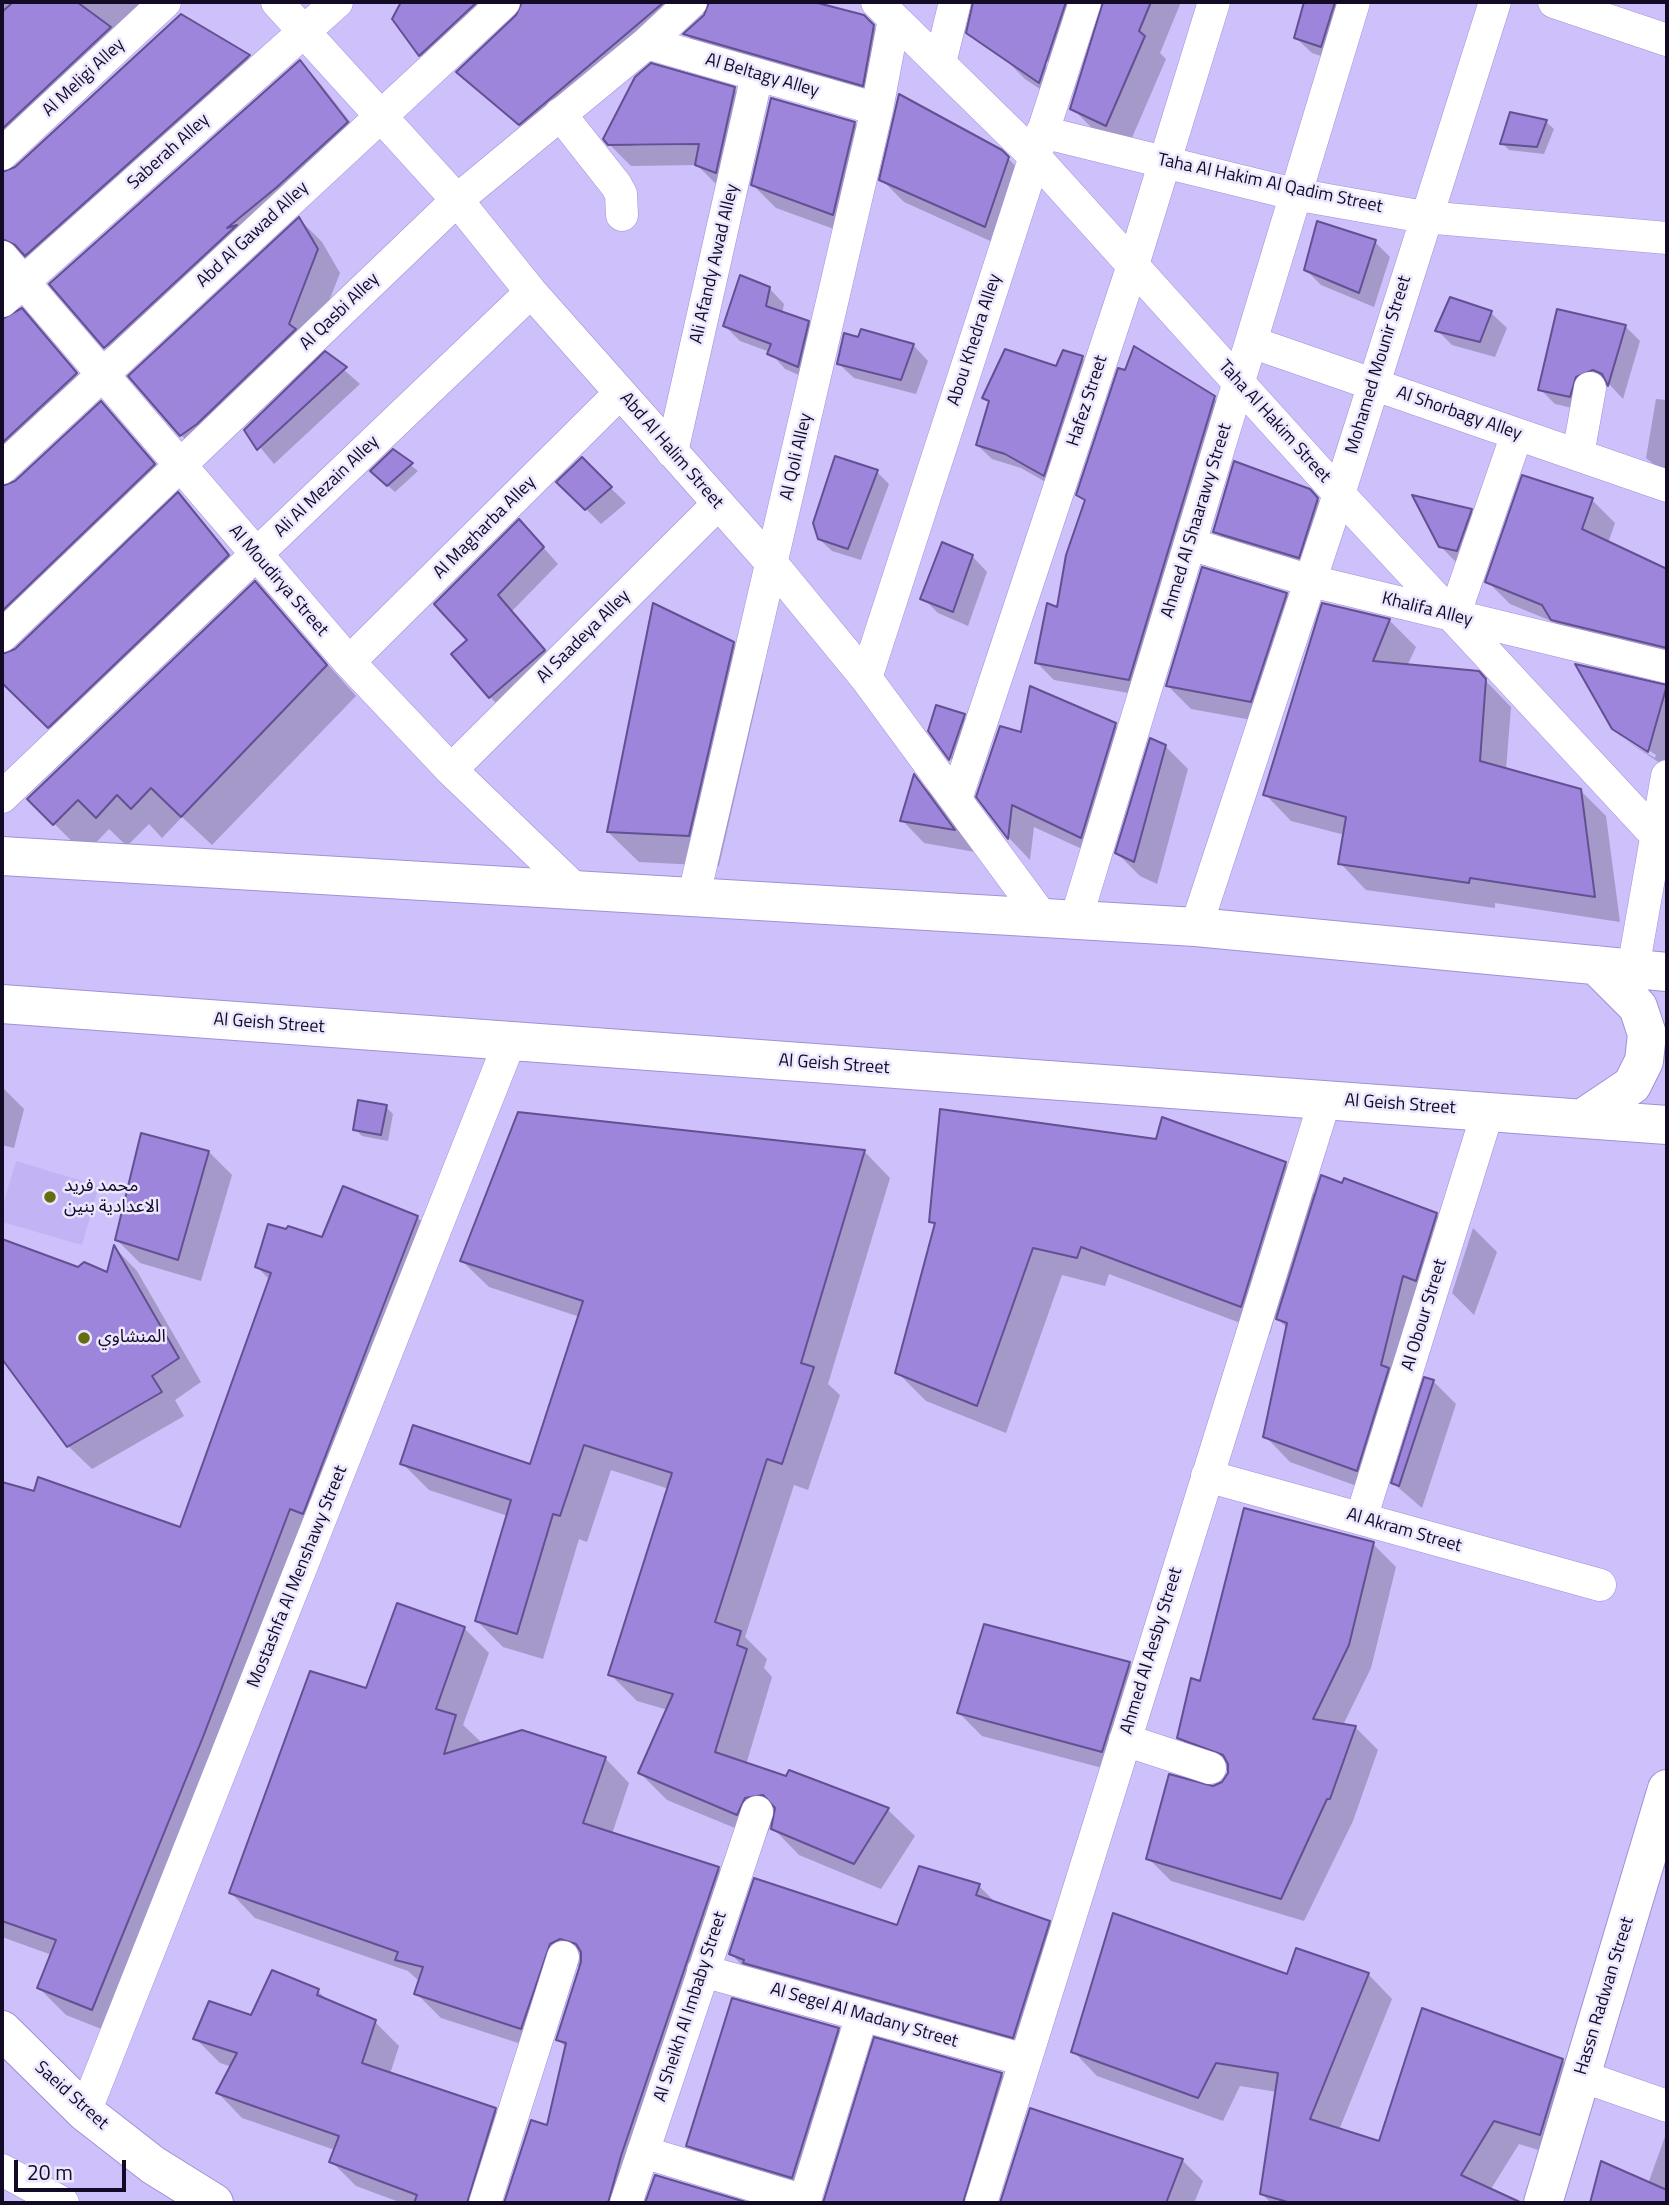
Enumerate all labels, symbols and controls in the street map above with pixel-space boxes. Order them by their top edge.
street label: Al Meligi Alley [38,34,130,122]
street label: Al Beltagy Alley [703,49,821,103]
street label: Saberah Alley [124,110,214,194]
street label: Taha Al Hakim Al Qadim Street [1155,150,1385,218]
street label: Abd Al Gawad Alley [192,178,314,292]
street label: Ali Afandy Awad Alley [686,182,744,346]
street label: Al Qasbi Alley [296,269,384,355]
street label: Abou Khedra Alley [943,271,1007,409]
street label: Mohamed Mounir Street [1342,273,1416,457]
street label: Hafez Street [1063,353,1113,449]
street label: Taha Al Hakim Street [1213,356,1335,488]
street label: Al Shorbagy Alley [1394,382,1524,446]
street label: Abd Al Halim Street [615,388,727,514]
street label: Al Qoli Alley [776,411,818,503]
street label: Ahmed Al Shaarawy Street [1157,421,1237,621]
street label: Ali Al Mezain Alley [270,432,384,542]
street label: Al Magharba Alley [429,472,541,584]
street label: Al Moudirya Street [224,521,332,641]
street label: Al Saadeya Alley [533,586,635,688]
street label: Khalifa Alley [1379,588,1475,632]
street label: Al Geish Street [213,1009,325,1039]
street label: Al Geish Street [778,1050,890,1080]
street label: Al Geish Street [1344,1090,1456,1120]
place label: محمد فريد الاعدادية بنين [64,1176,159,1218]
marker: محمد فريد الاعدادية بنين [42,1189,58,1205]
street label: Al Obour Street [1398,1256,1452,1374]
place label: المنشاوي [98,1327,166,1349]
marker: المنشاوي [76,1330,92,1346]
street label: Mostashfa Al Menshawy Street [243,1463,353,1691]
street label: Al Akram Street [1344,1504,1464,1558]
street label: Ahmed Al Aesby Street [1116,1565,1188,1737]
street label: Al Sheikh Al Imbaby Street [650,1909,732,2105]
street label: Hassn Radwan Street [1571,1915,1639,2077]
street label: Al Segel Al Madany Street [768,1979,960,2053]
street label: Saeid Street [30,2057,112,2135]
scale bar [18,2146,130,2190]
text: 20 m [27,2156,73,2188]

